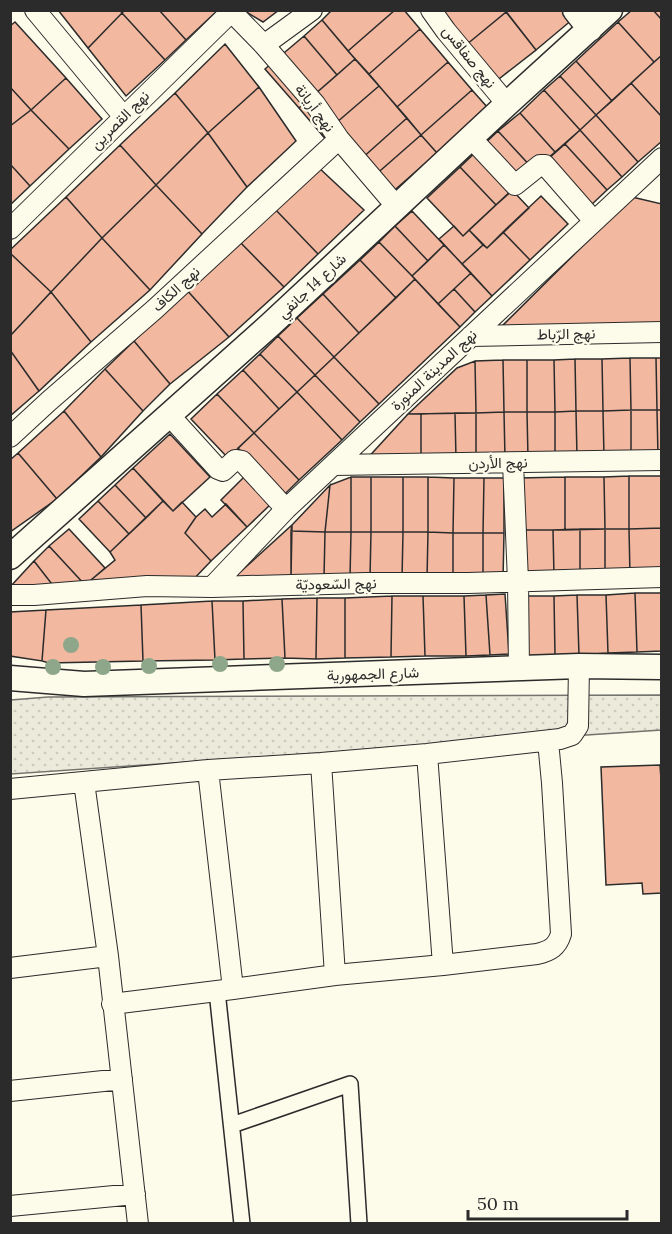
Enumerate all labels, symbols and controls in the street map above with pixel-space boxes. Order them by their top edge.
street label: نهج صفاقس [437,21,500,93]
street label: نهج أريانة [290,80,340,137]
street label: نهج القصرين [86,86,155,155]
street label: شارع 14 جانفي [273,249,353,325]
street label: نهج الكاف [148,262,205,317]
street label: نهج الرّباط [536,323,596,346]
street label: نهج المدينة المنورة [387,325,482,416]
street label: نهج الأردن [468,452,528,475]
street label: نهج السّعوديّة [295,573,377,596]
street label: شارع الجمهورية [326,662,420,687]
scale bar [468,1183,627,1221]
text: 50 m [477,1192,519,1215]

